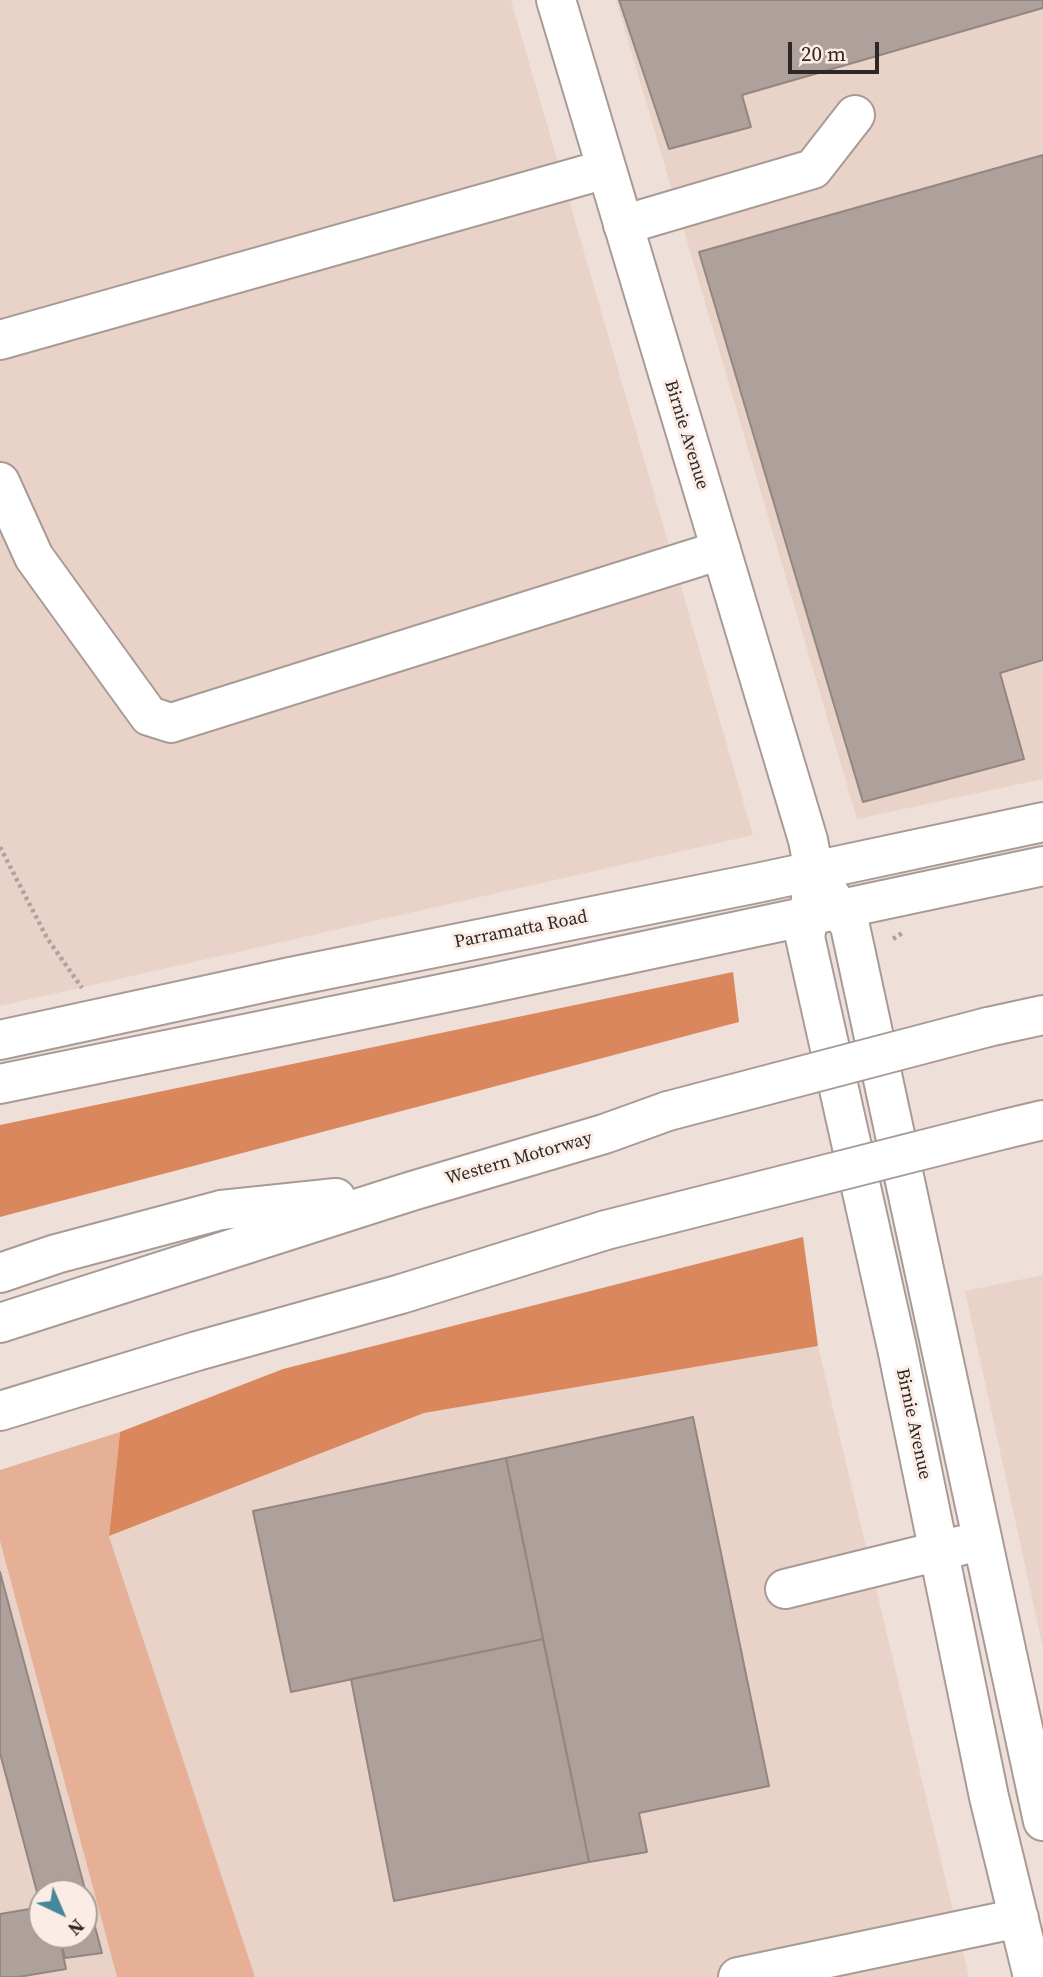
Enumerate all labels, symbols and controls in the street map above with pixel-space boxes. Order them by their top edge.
scale bar [791,28,882,72]
text: 20 m [801,39,846,68]
street label: Birnie Avenue [659,378,713,492]
street label: Parramatta Road [453,907,589,953]
street label: Western Motorway [443,1128,595,1190]
street label: Birnie Avenue [891,1366,935,1482]
north arrow [28,1879,98,1949]
text: N [62,1914,90,1942]

